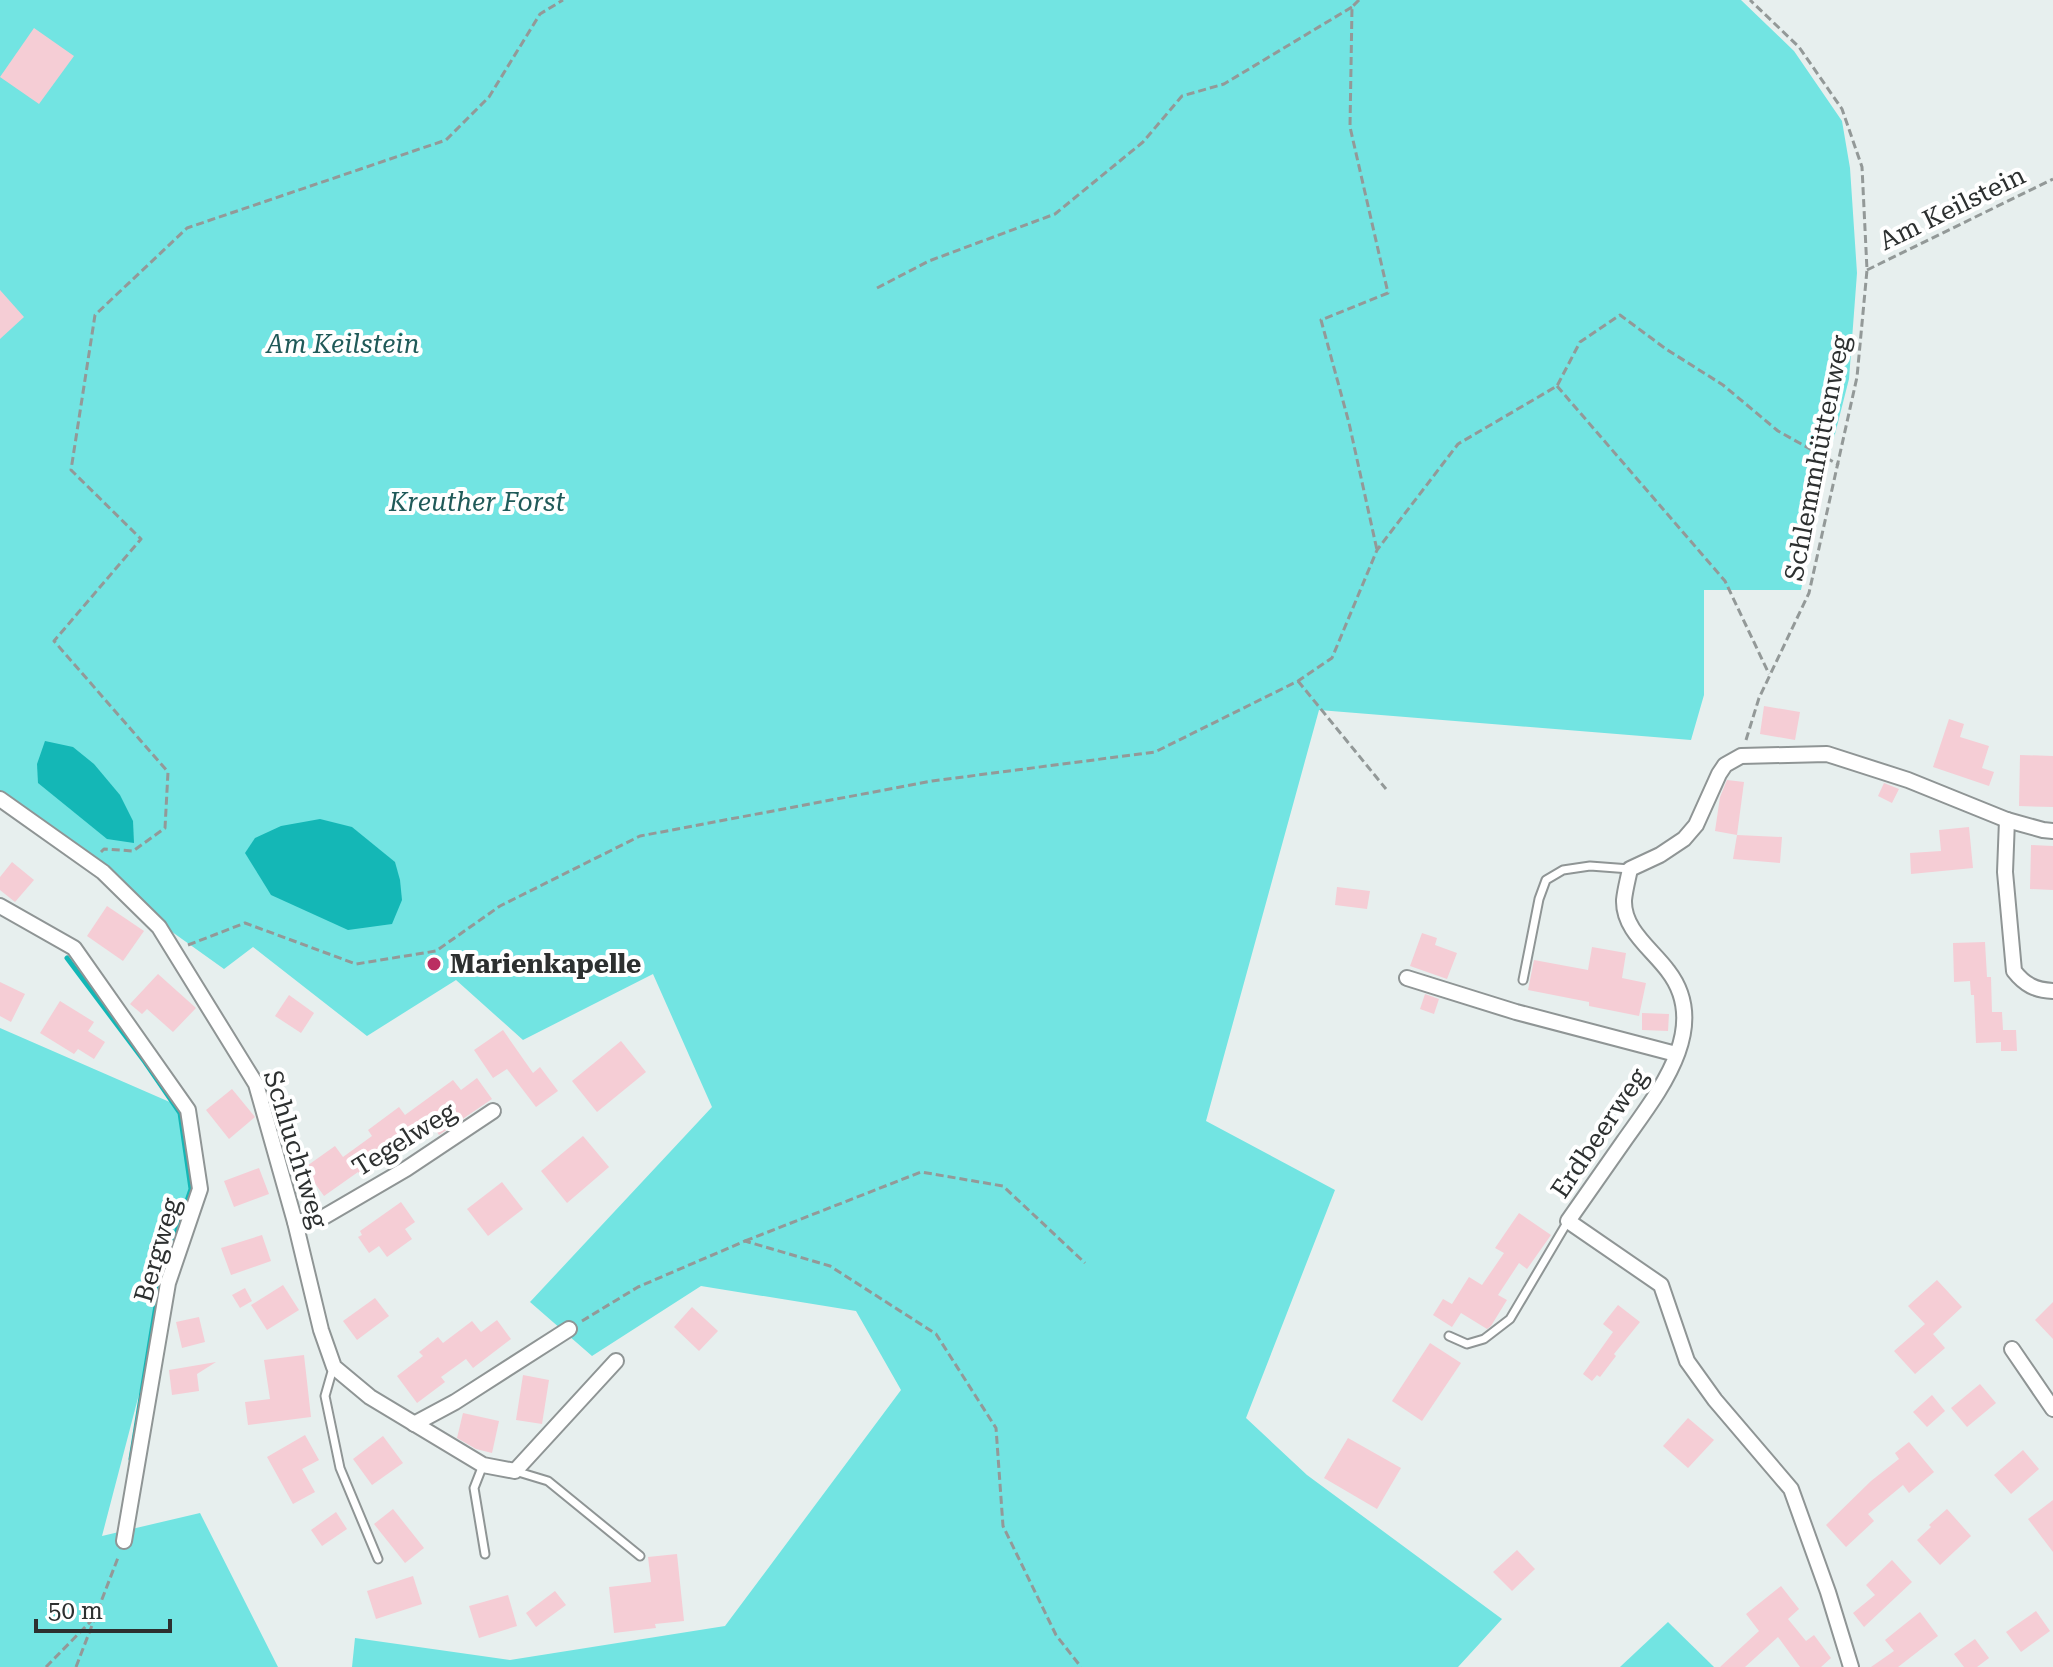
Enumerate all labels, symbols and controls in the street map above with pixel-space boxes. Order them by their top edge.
street label: Am Keilstein [1874,160,2030,256]
park label: Am Keilstein [264,329,420,359]
street label: Schlemmhüttenweg [1778,332,1856,583]
park label: Kreuther Forst [388,487,565,517]
place label: Marienkapelle [450,949,641,979]
marker: Marienkapelle [425,955,443,973]
street label: Erdbeerweg [1545,1062,1654,1204]
street label: Schluchtweg [258,1067,334,1232]
street label: Tegelweg [347,1095,461,1182]
street label: Bergweg [128,1194,186,1306]
scale bar [36,1583,170,1633]
text: 50 m [48,1597,103,1625]

